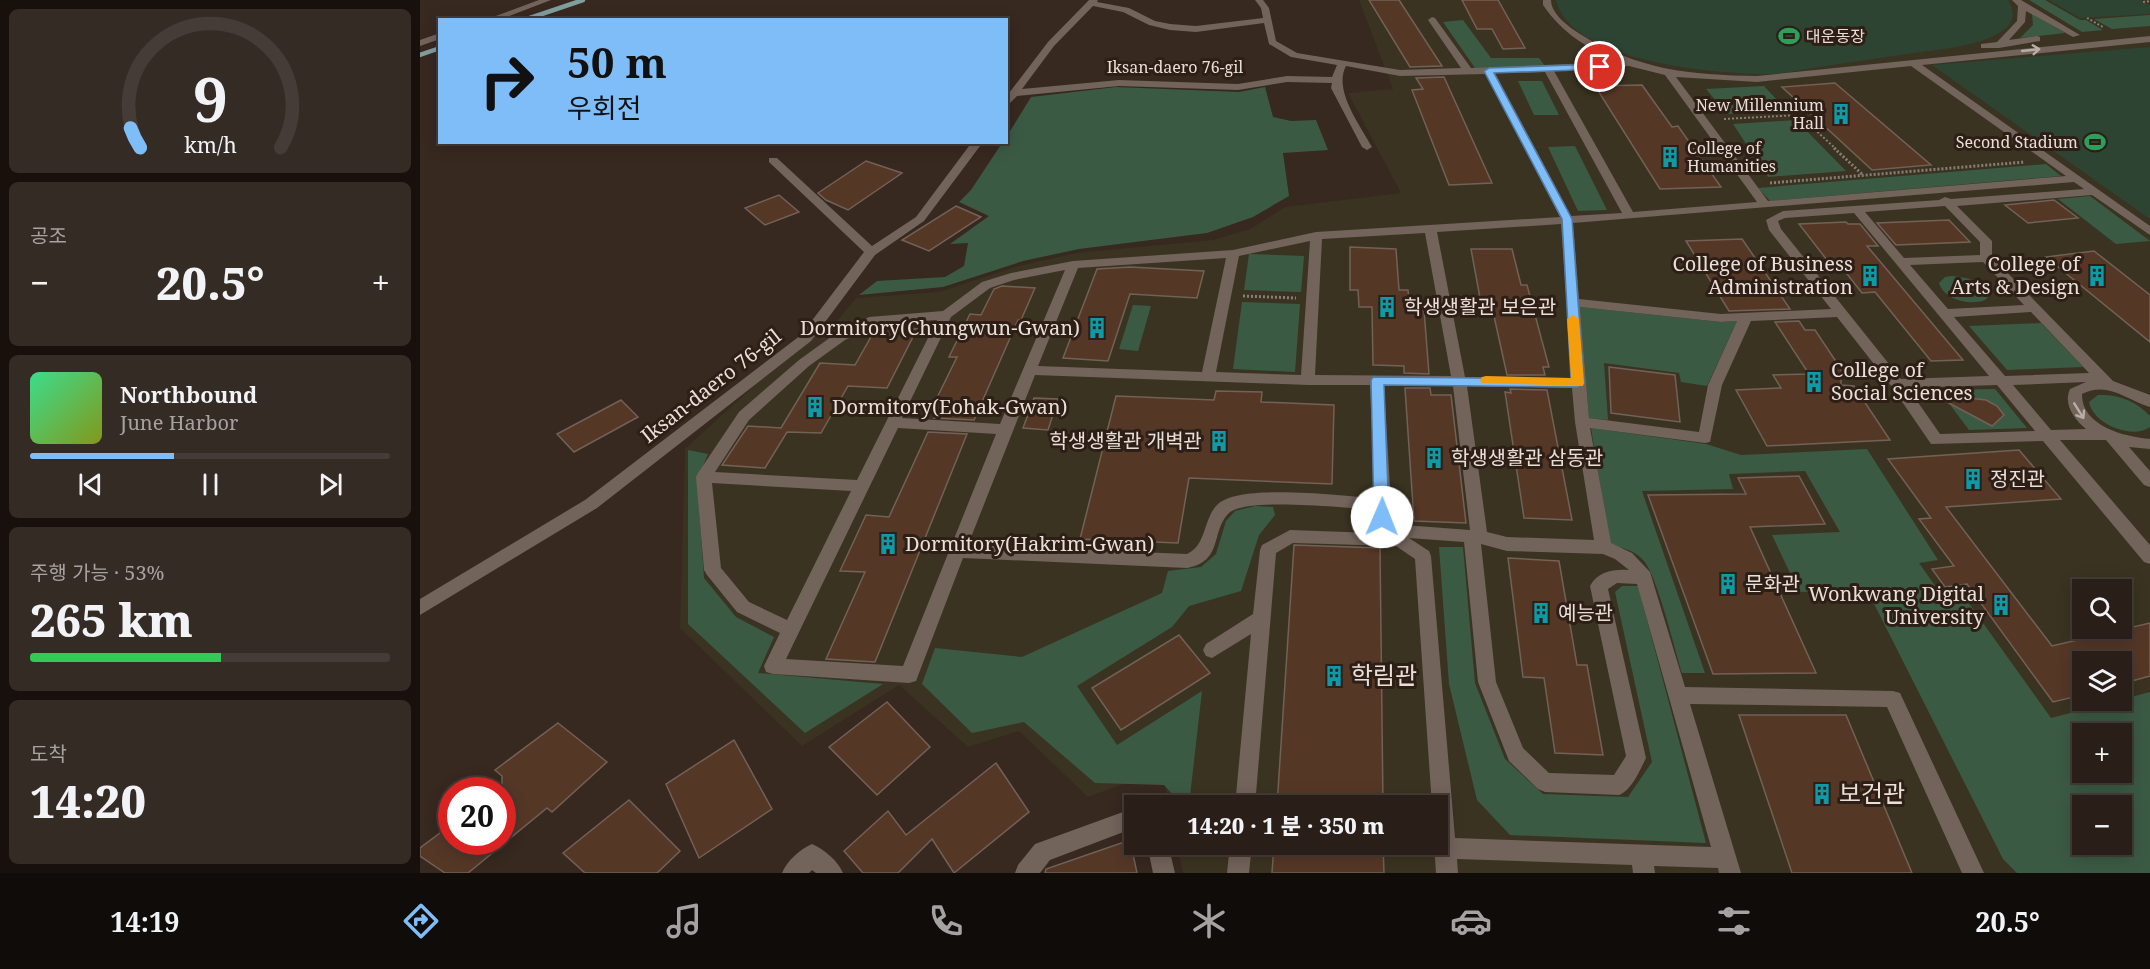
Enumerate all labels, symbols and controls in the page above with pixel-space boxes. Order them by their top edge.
sports icon: 대운동장 [1777,24,1801,48]
place label: 대운동장 [1806,25,1865,47]
text: 50 m [567,33,667,90]
pin [1574,41,1625,92]
icon: right [468,42,546,120]
one-way arrow [2021,44,2041,55]
icon: arrive [1583,50,1616,83]
text: 9 [192,55,228,140]
street label: Iksan-daero 76-gil [1107,56,1243,78]
text: 우회전 [567,89,642,126]
place label: New Millennium Hall [1696,94,1824,134]
building icon: New Millennium Hall [1829,102,1853,126]
text: km/h [184,130,237,159]
sports icon: Second Stadium [2083,130,2107,154]
place label: Second Stadium [1956,131,2078,153]
place label: College of Humanities [1687,137,1776,177]
building icon: College of Humanities [1658,145,1682,169]
text: 공조 [30,222,67,249]
place label: College of Business Administration [1672,250,1853,300]
place label: College of Arts & Design [1951,250,2082,300]
text: 20.5° [156,252,265,313]
text: − [30,260,49,305]
text: + [372,260,390,305]
building icon: College of Business Administration [1858,264,1882,288]
building icon: College of Arts & Design [2085,264,2109,288]
place label: 학생생활관 보은관 [1404,293,1556,320]
building icon: 학생생활관 보은관 [1375,295,1399,319]
place label: Dormitory(Chungwun-Gwan) [800,314,1080,341]
building icon: Dormitory(Chungwun-Gwan) [1085,316,1109,340]
street label: Iksan-daero 76-gil [635,322,786,449]
place label: College of Social Sciences [1831,356,1973,406]
building icon: College of Social Sciences [1802,370,1826,394]
text: Northbound [120,379,257,409]
place label: Dormitory(Eohak-Gwan) [832,393,1067,420]
building icon: Dormitory(Eohak-Gwan) [803,395,827,419]
one-way arrow [2072,402,2085,419]
text: June Harbor [120,409,238,436]
place label: 학생생활관 개벽관 [1050,427,1202,454]
building icon: 학생생활관 개벽관 [1207,429,1231,453]
place label: 학생생활관 삼동관 [1451,444,1603,471]
building icon: 학생생활관 삼동관 [1422,446,1446,470]
place label: 정진관 [1990,465,2045,492]
building icon: 정진관 [1961,467,1985,491]
icon: previous [74,468,107,501]
icon: pause [194,468,227,501]
icon: next [314,468,347,501]
position arrow [1350,485,1414,549]
place label: Dormitory(Hakrim-Gwan) [905,530,1154,557]
building icon: Dormitory(Hakrim-Gwan) [876,532,900,556]
text: 주행 가능 · 53% [30,559,164,586]
place label: 문화관 [1745,570,1800,597]
building icon: 문화관 [1716,572,1740,596]
map controls [2072,579,2132,855]
button: search [2072,579,2132,639]
place label: Wonkwang Digital University [1808,580,1985,630]
text: 265 km [30,589,193,650]
building icon: Wonkwang Digital University [1989,593,2013,617]
place label: 예능관 [1558,599,1613,626]
building icon: 예능관 [1529,601,1553,625]
button: layers [2072,651,2132,711]
place label: 학림관 [1351,658,1417,691]
building icon: 학림관 [1322,664,1346,688]
button: + [2072,723,2132,783]
text: 도착 [30,740,67,767]
text: 14:20 [30,770,146,831]
place label: 보건관 [1839,776,1905,809]
speed limit sign: 20 [438,777,516,855]
building icon: 보건관 [1810,782,1834,806]
button: − [2072,795,2132,855]
text: 14:20 · 1 분 · 350 m [1188,810,1385,840]
icon: directions [400,900,442,942]
icon: music [663,900,705,942]
icon: phone [925,900,967,942]
icon: climate [1188,900,1230,942]
icon: car [1450,900,1492,942]
icon: filters [1713,900,1755,942]
text: 14:19 [110,903,180,940]
text: 20.5° [1975,903,2040,940]

